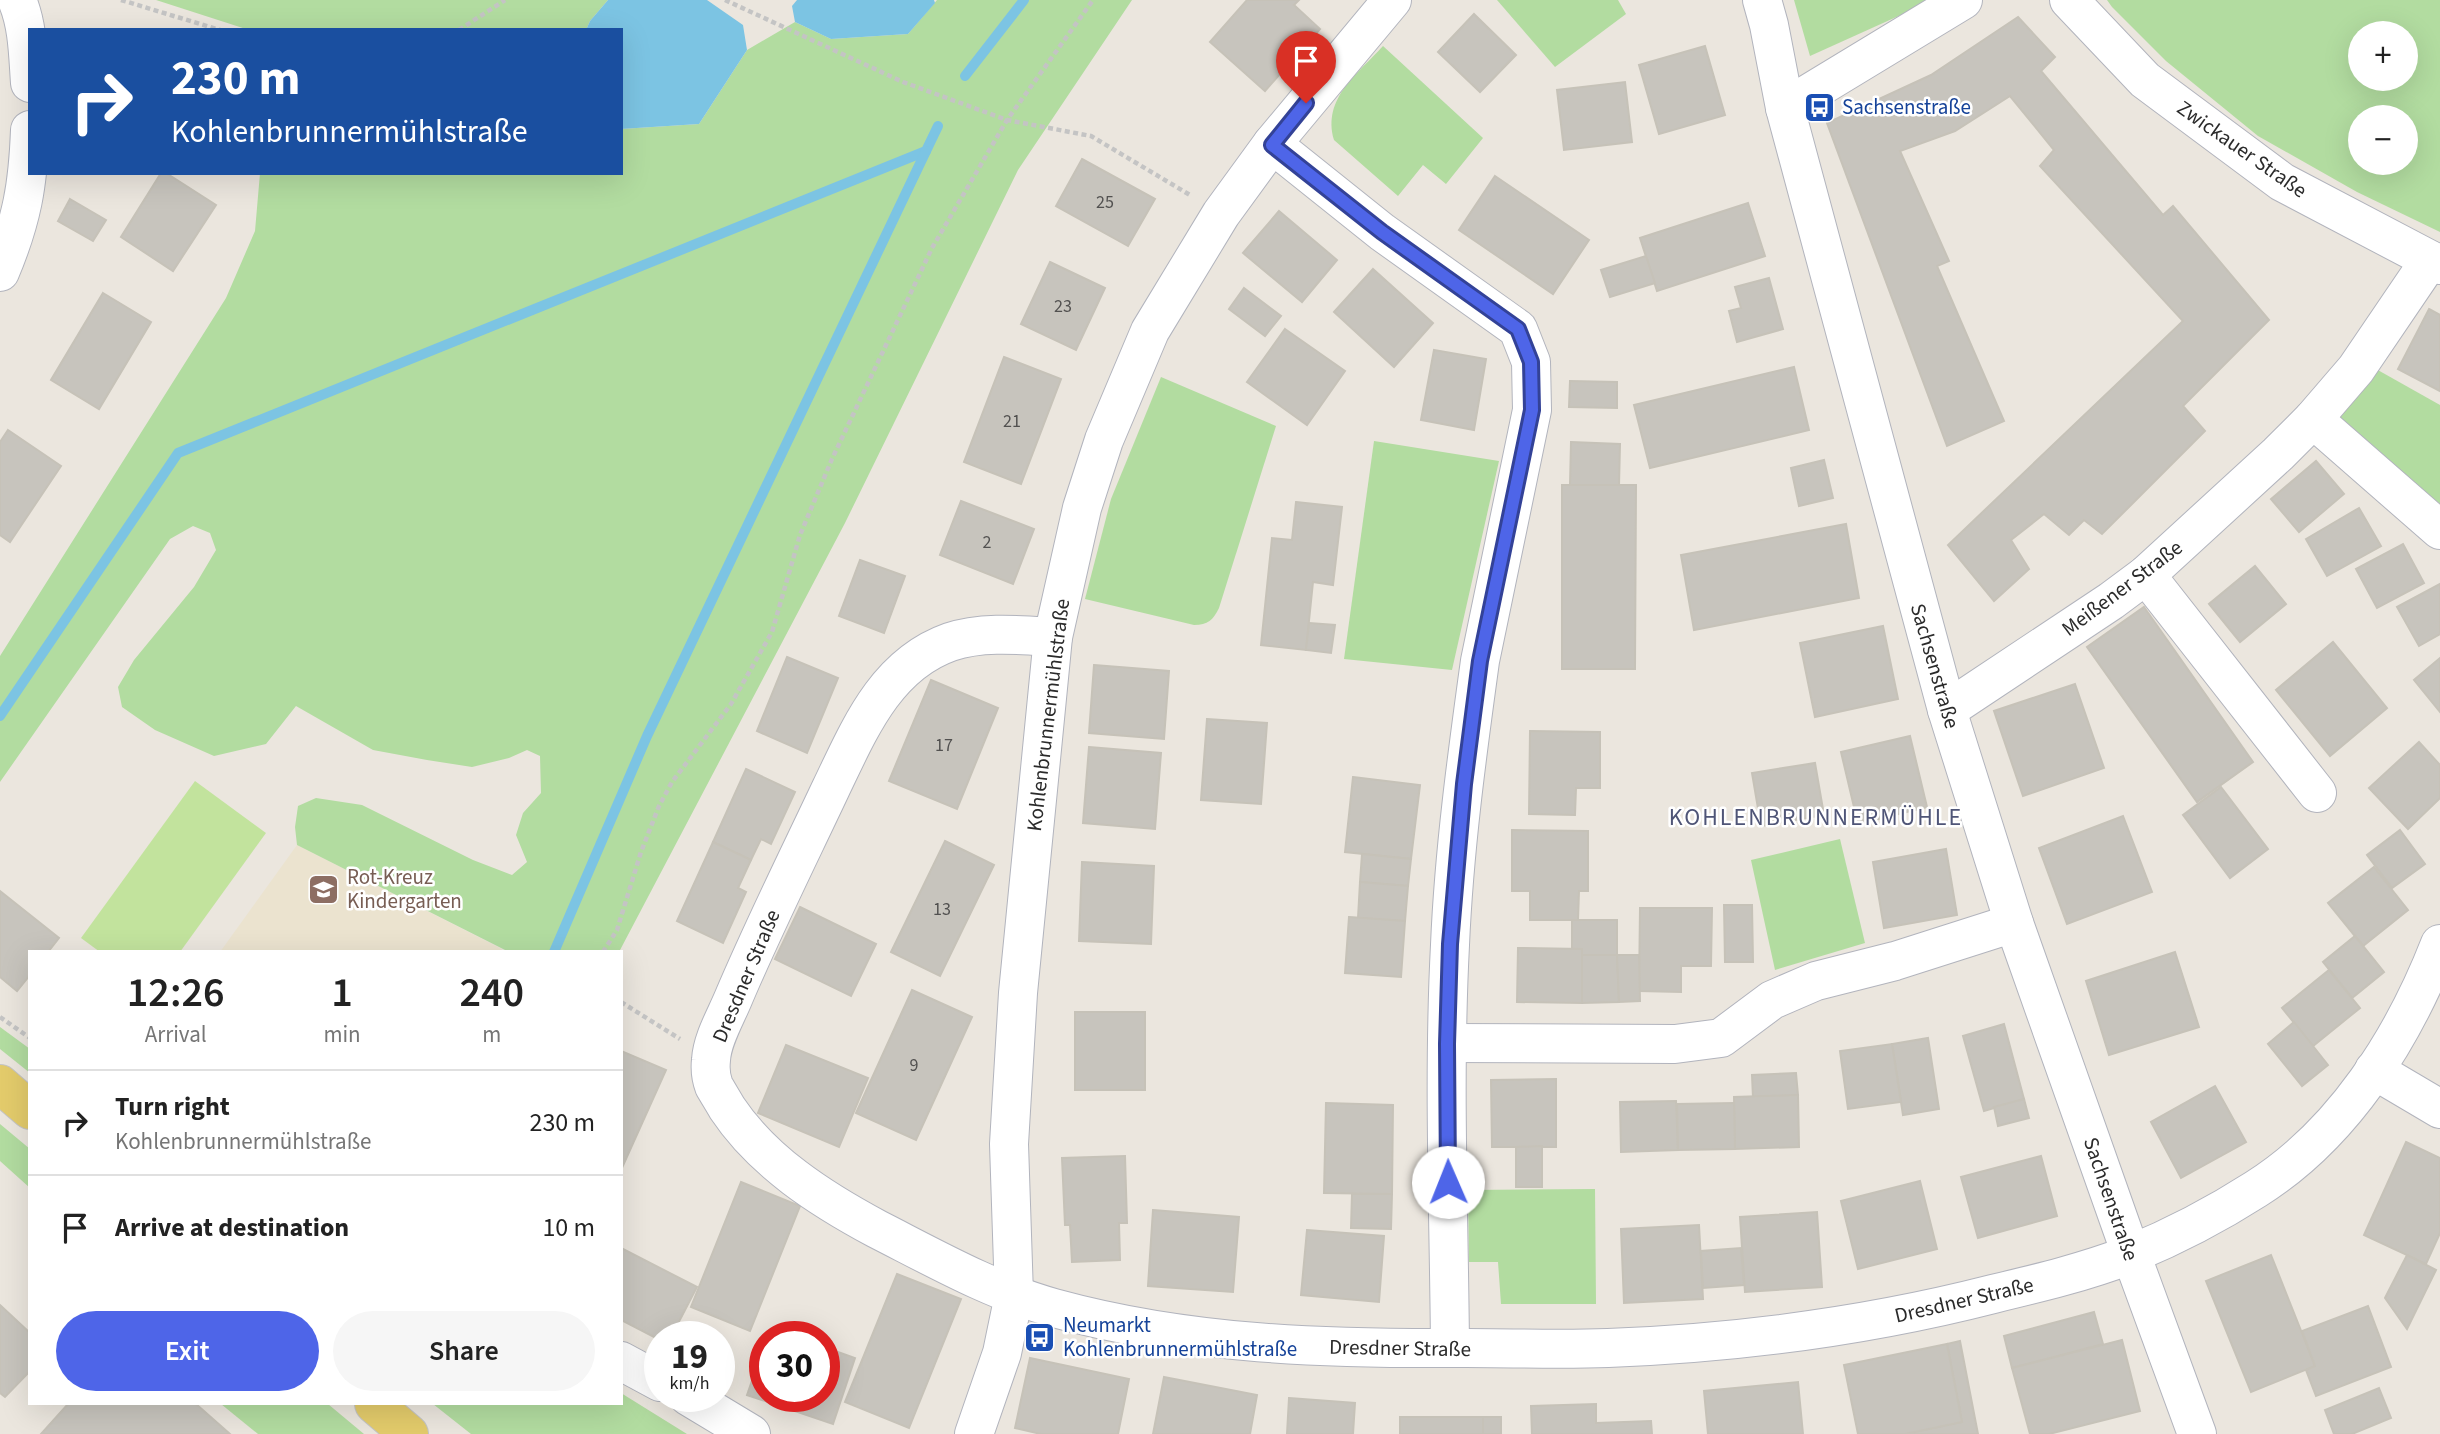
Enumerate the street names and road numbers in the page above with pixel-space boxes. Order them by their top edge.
street label: Zwickauer Straße [2171,93,2313,205]
street label: Meißener Straße [2055,533,2189,643]
street label: Kohlenbrunnermühlstraße [1019,597,1077,833]
street label: Sachsenstraße [1903,600,1967,732]
street label: Dresdner Straße [704,905,788,1047]
street label: Sachsenstraße [2076,1133,2146,1265]
street label: Dresdner Straße [1891,1269,2037,1331]
street label: Dresdner Straße [1329,1332,1471,1364]

